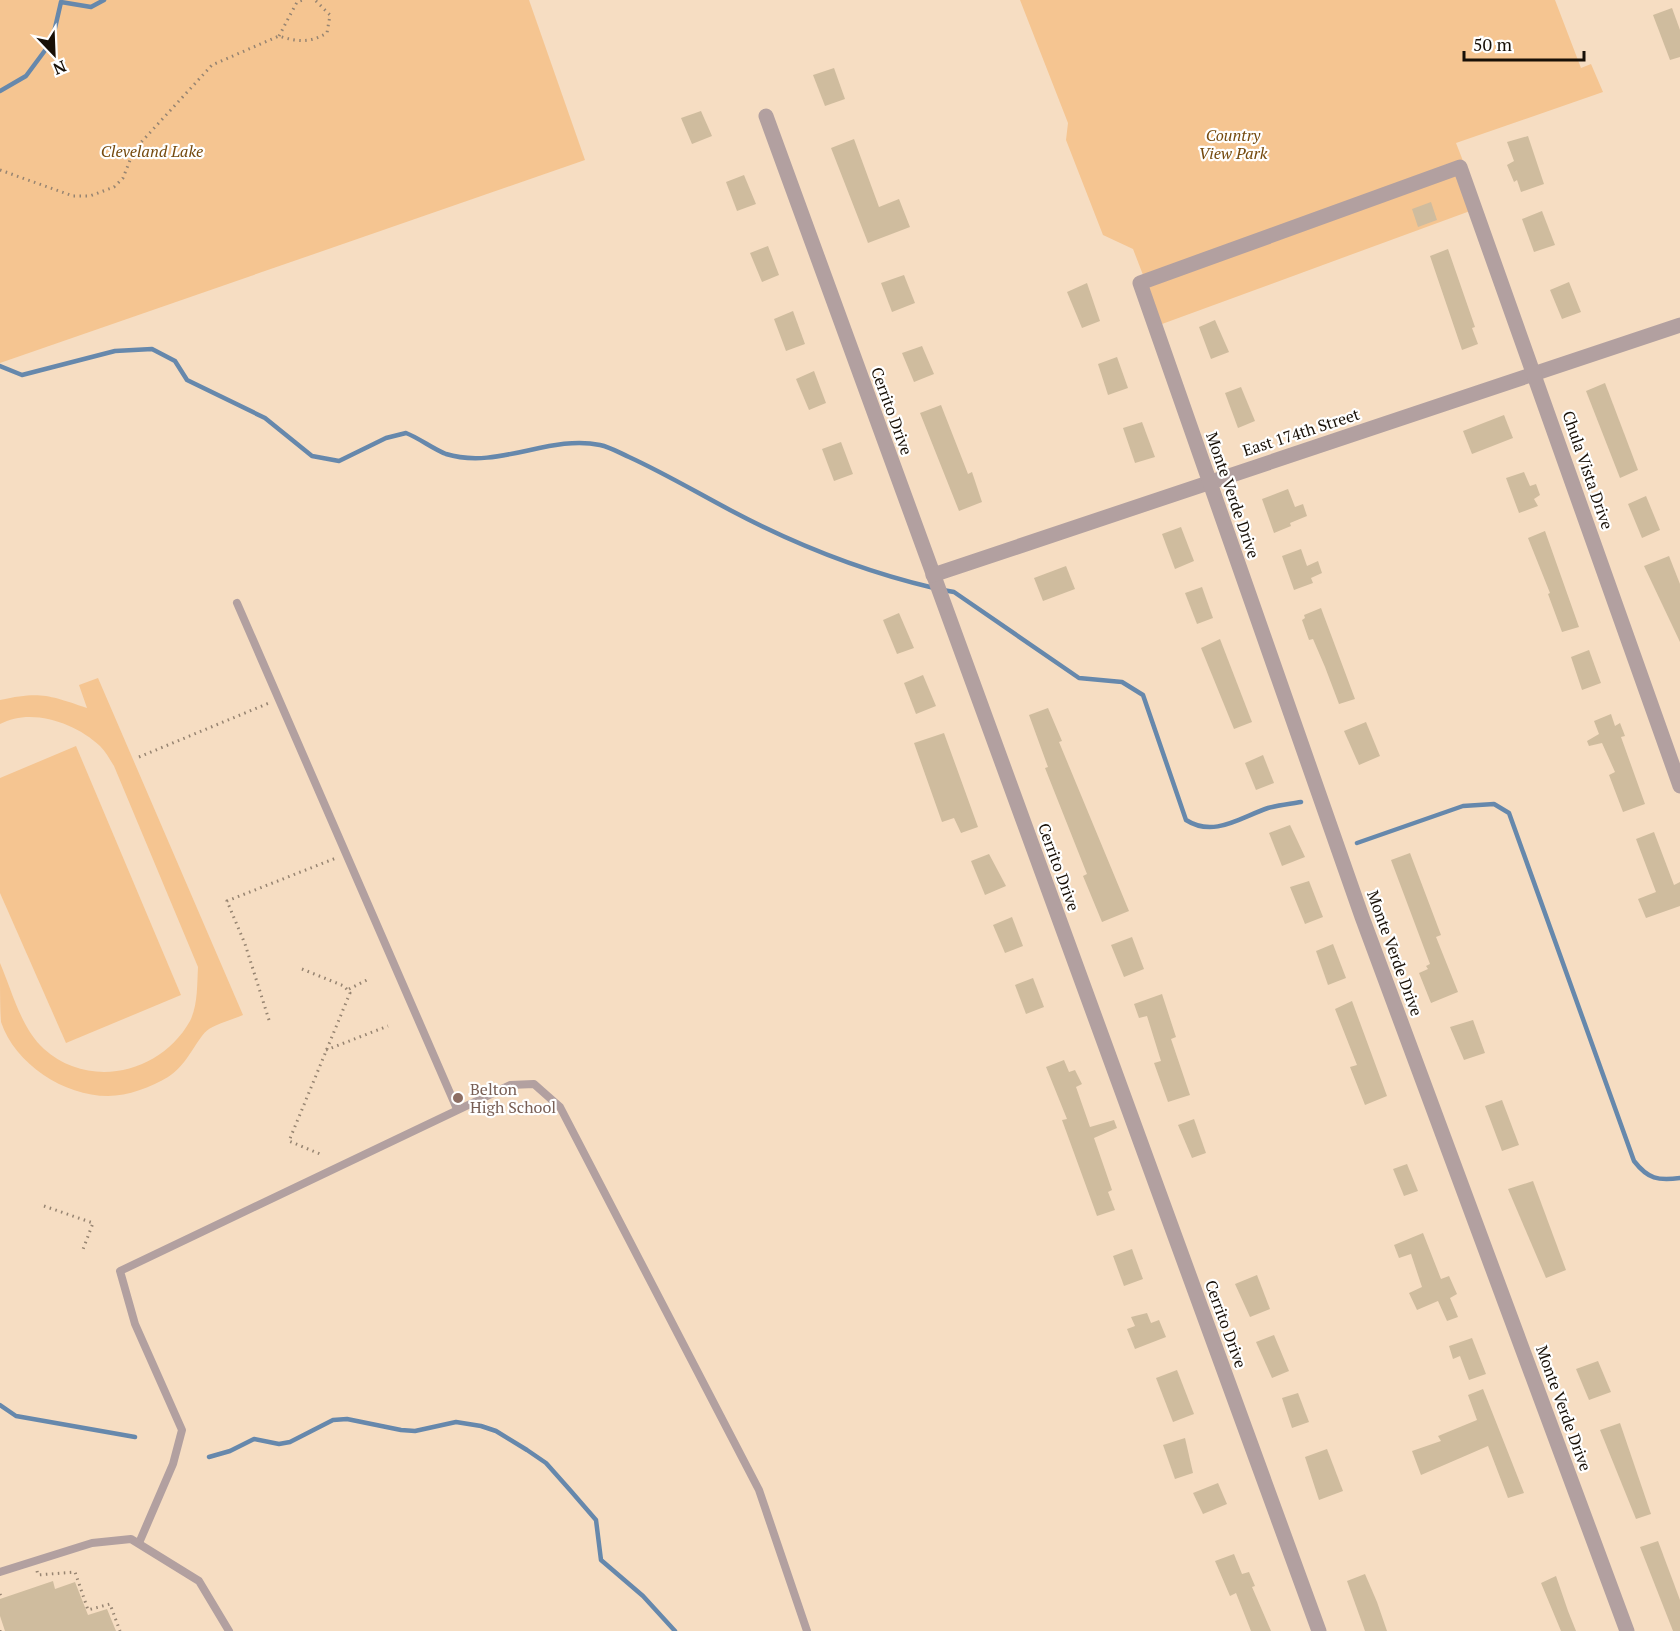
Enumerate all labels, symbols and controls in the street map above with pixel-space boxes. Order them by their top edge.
north arrow [24,24,84,84]
scale bar [1464,24,1584,62]
text: 50 m [1473,32,1513,56]
text: N [50,55,70,80]
park label: Country View Park [1199,124,1268,164]
park label: Cleveland Lake [101,140,203,162]
street label: Cerrito Drive [866,364,918,458]
street label: East 174th Street [1240,403,1362,461]
street label: Chula Vista Drive [1557,408,1619,532]
street label: Monte Verde Drive [1201,429,1265,561]
street label: Cerrito Drive [1033,820,1085,914]
street label: Monte Verde Drive [1362,887,1428,1019]
place label: Belton High School [470,1078,556,1118]
marker: Belton High School [451,1091,465,1105]
street label: Cerrito Drive [1200,1277,1252,1371]
street label: Monte Verde Drive [1531,1342,1597,1474]

